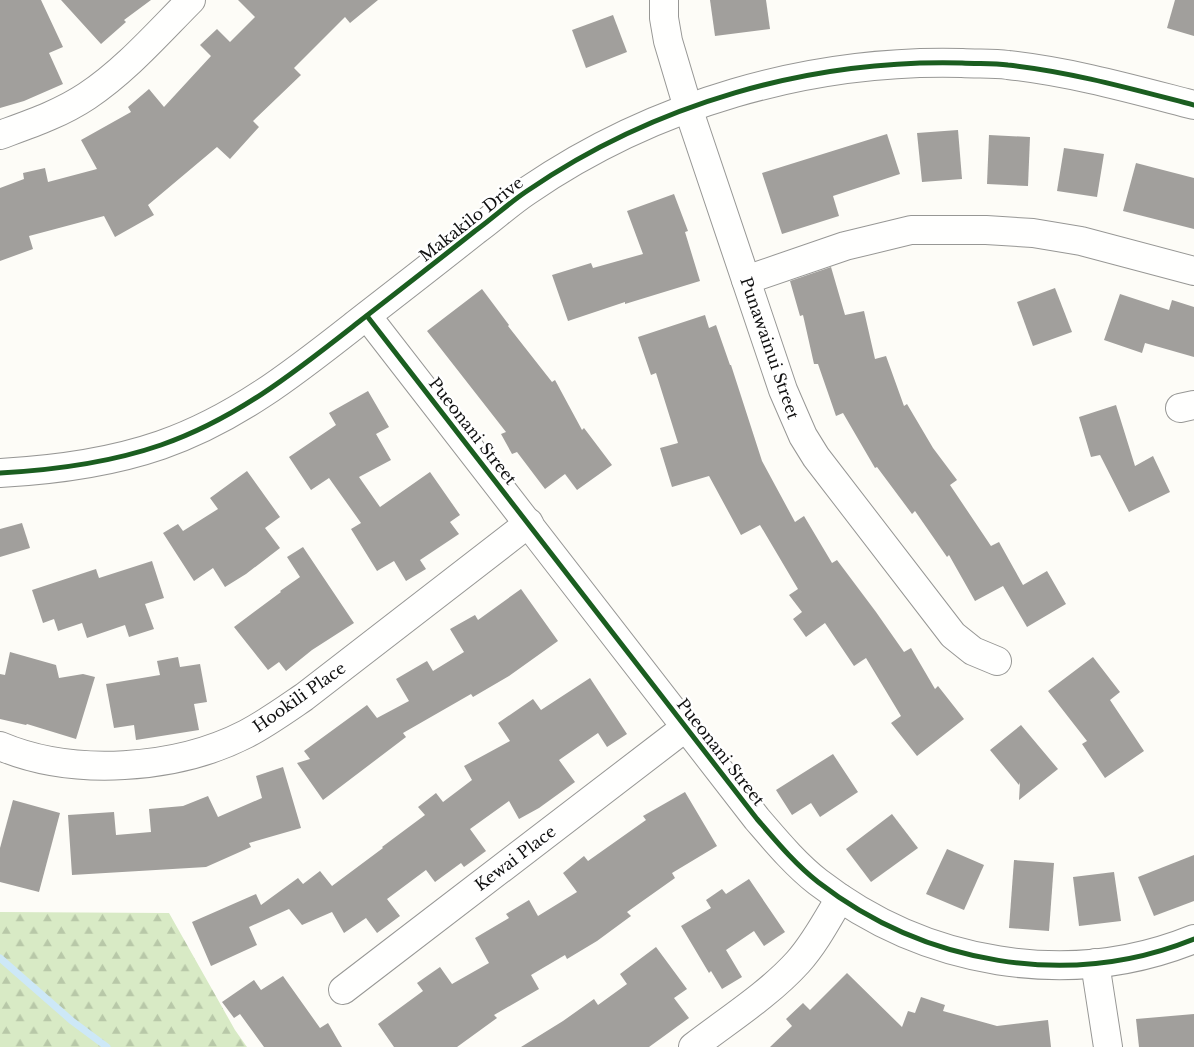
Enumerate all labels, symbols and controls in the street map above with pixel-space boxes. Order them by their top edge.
street label: Makakilo Drive [415,172,527,266]
street label: Punawainui Street [736,274,804,422]
street label: Pueonani Street [425,373,521,489]
street label: Hookili Place [249,658,349,736]
street label: Pueonani Street [673,694,769,810]
street label: Kewai Place [471,821,559,895]

